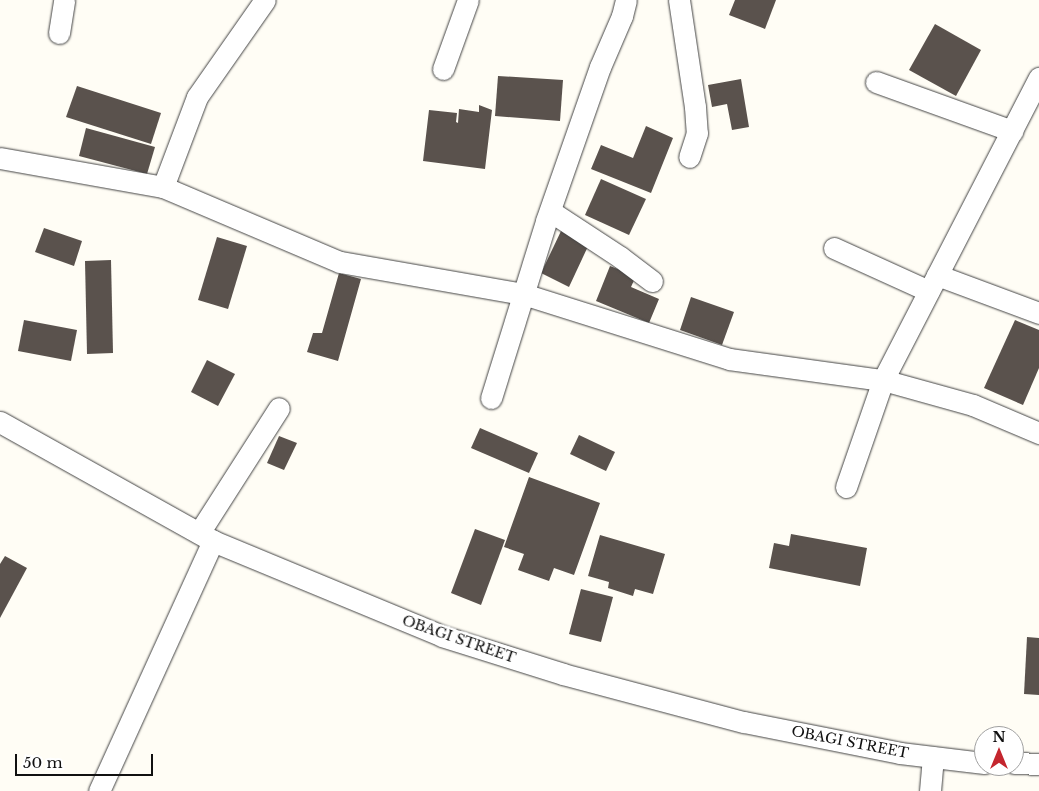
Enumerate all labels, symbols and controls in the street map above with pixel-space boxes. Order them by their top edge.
street label: OBAGI STREET [400,612,518,666]
street label: OBAGI STREET [790,722,910,762]
north arrow [974,726,1024,776]
text: N [992,728,1006,746]
scale bar [18,744,155,776]
text: 50 m [23,753,63,772]

